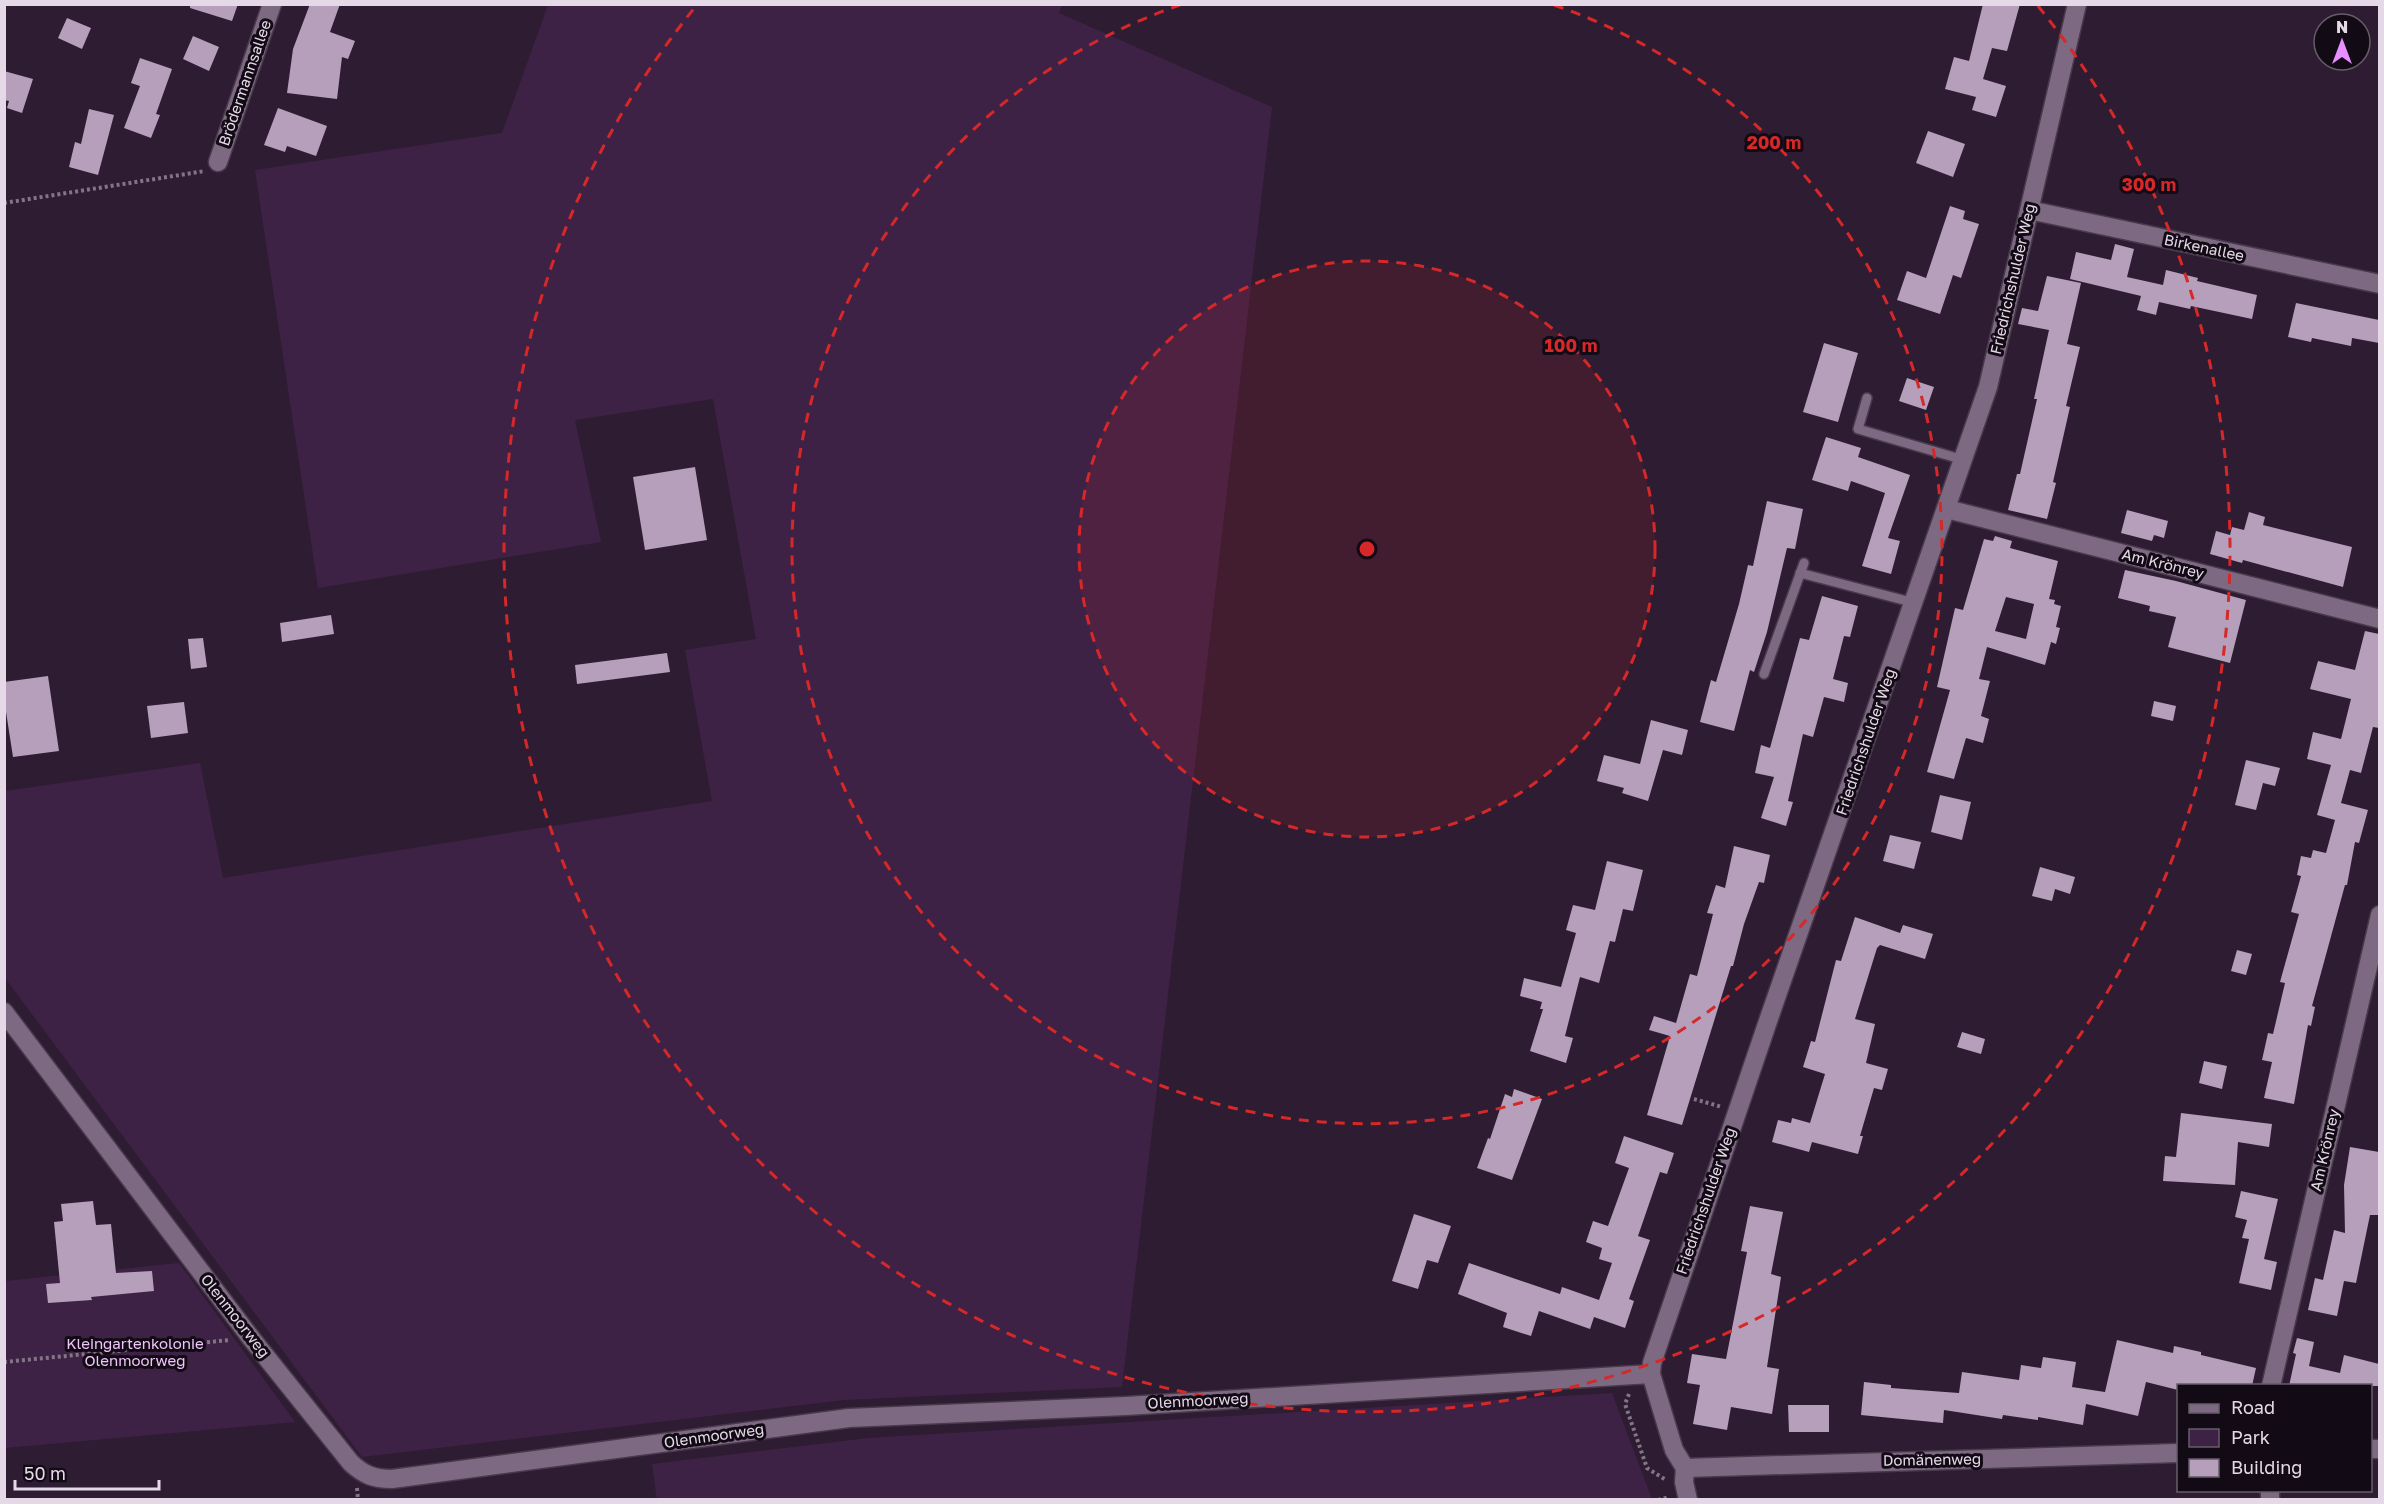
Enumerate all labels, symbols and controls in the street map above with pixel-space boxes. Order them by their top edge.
north arrow [2312,12,2372,72]
street label: Brödermannsallee [214,17,274,148]
text: N [2336,17,2348,37]
text: 200 m [1747,131,1801,153]
text: 300 m [2122,173,2176,195]
street label: Friedrichshulder Weg [1986,202,2038,356]
street label: Birkenallee [2163,230,2246,264]
text: 100 m [1545,334,1597,356]
centre of rings [1357,539,1377,559]
street label: Am Krönrey [2120,544,2207,582]
street label: Friedrichshulder Weg [1831,666,1899,817]
street label: Am Krönrey [2306,1106,2342,1193]
street label: Friedrichshulder Weg [1671,1125,1739,1276]
street label: Olenmoorweg [198,1270,274,1361]
park label: Kleingartenkolonie Olenmoorweg [66,1334,204,1369]
legend [2177,1384,2372,1492]
street label: Olenmoorweg [1147,1388,1249,1412]
text: Road [2231,1396,2275,1418]
street label: Olenmoorweg [663,1419,765,1451]
text: Park [2231,1426,2270,1448]
street label: Domänenweg [1883,1449,1981,1469]
scale bar [15,1453,159,1491]
text: Building [2231,1456,2302,1478]
text: 50 m [24,1462,66,1484]

